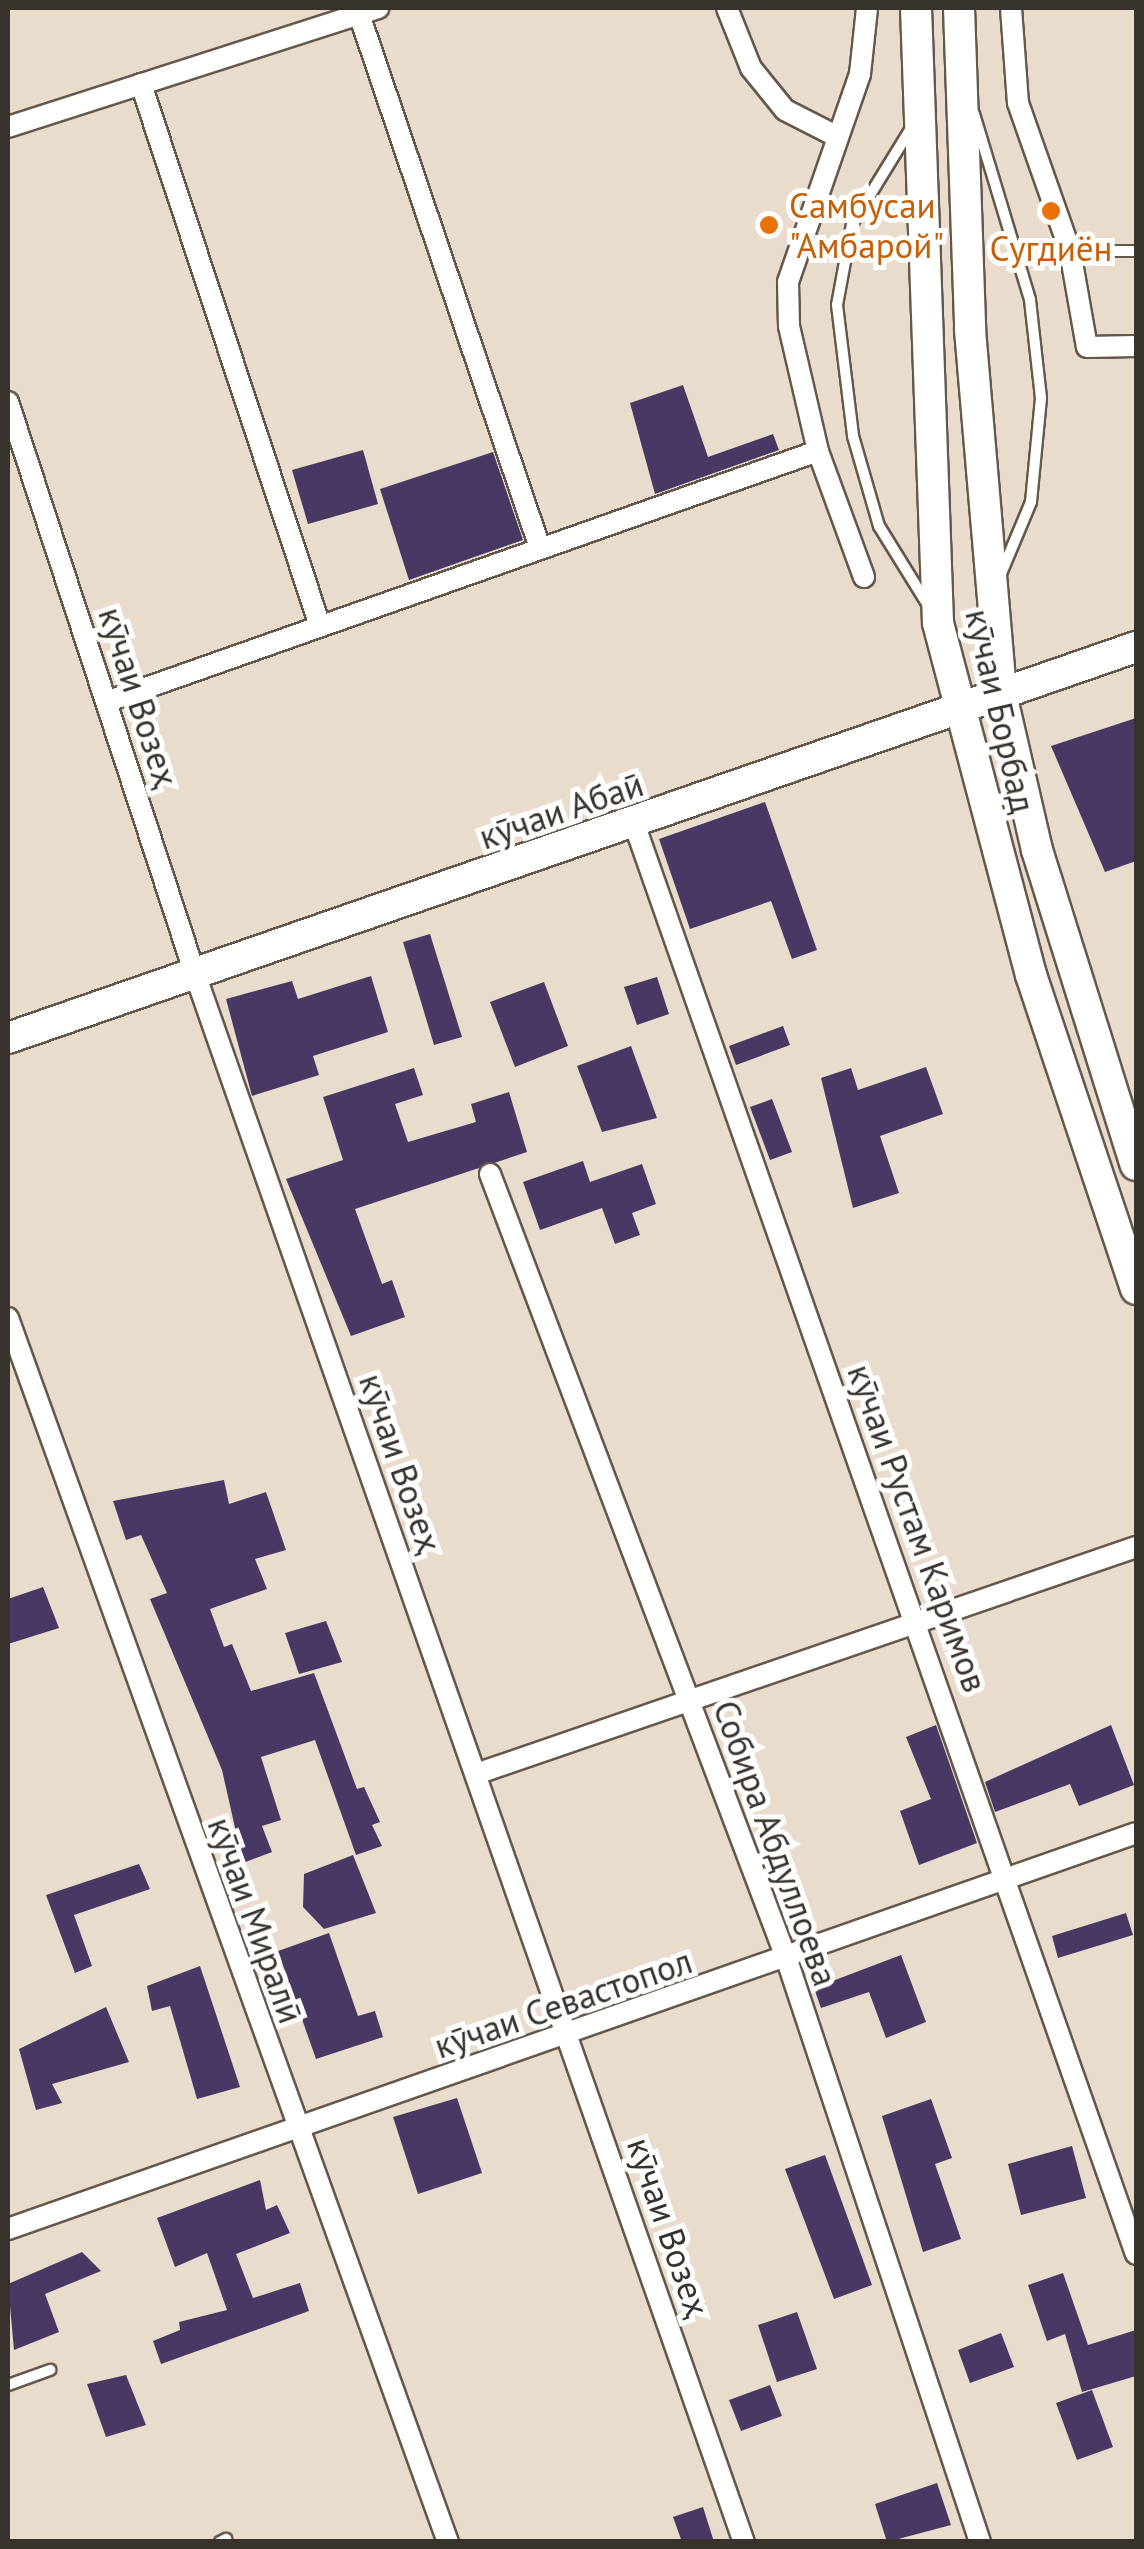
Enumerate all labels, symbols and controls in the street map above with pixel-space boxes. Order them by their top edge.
place label: Самбусаи "Амбарой" [789,184,944,266]
marker: Сугдиён [1040,200,1062,222]
marker: Самбусаи "Амбарой" [758,214,780,236]
place label: Сугдиён [990,227,1112,269]
street label: кӯчаи Возеҳ [90,602,188,792]
street label: кӯчаи Борбад [957,605,1045,817]
street label: кӯчаи Абаӣ [473,762,649,858]
street label: кӯчаи Рустам Каримов [839,1358,997,1698]
street label: кӯчаи Возеҳ [351,1368,451,1558]
street label: Собира Абдуллоева [705,1694,847,1992]
street label: кӯчаи Миралӣ [199,1811,313,2029]
street label: кӯчаи Севастопол [429,1939,697,2067]
street label: кӯчаи Возеҳ [619,2132,719,2322]

